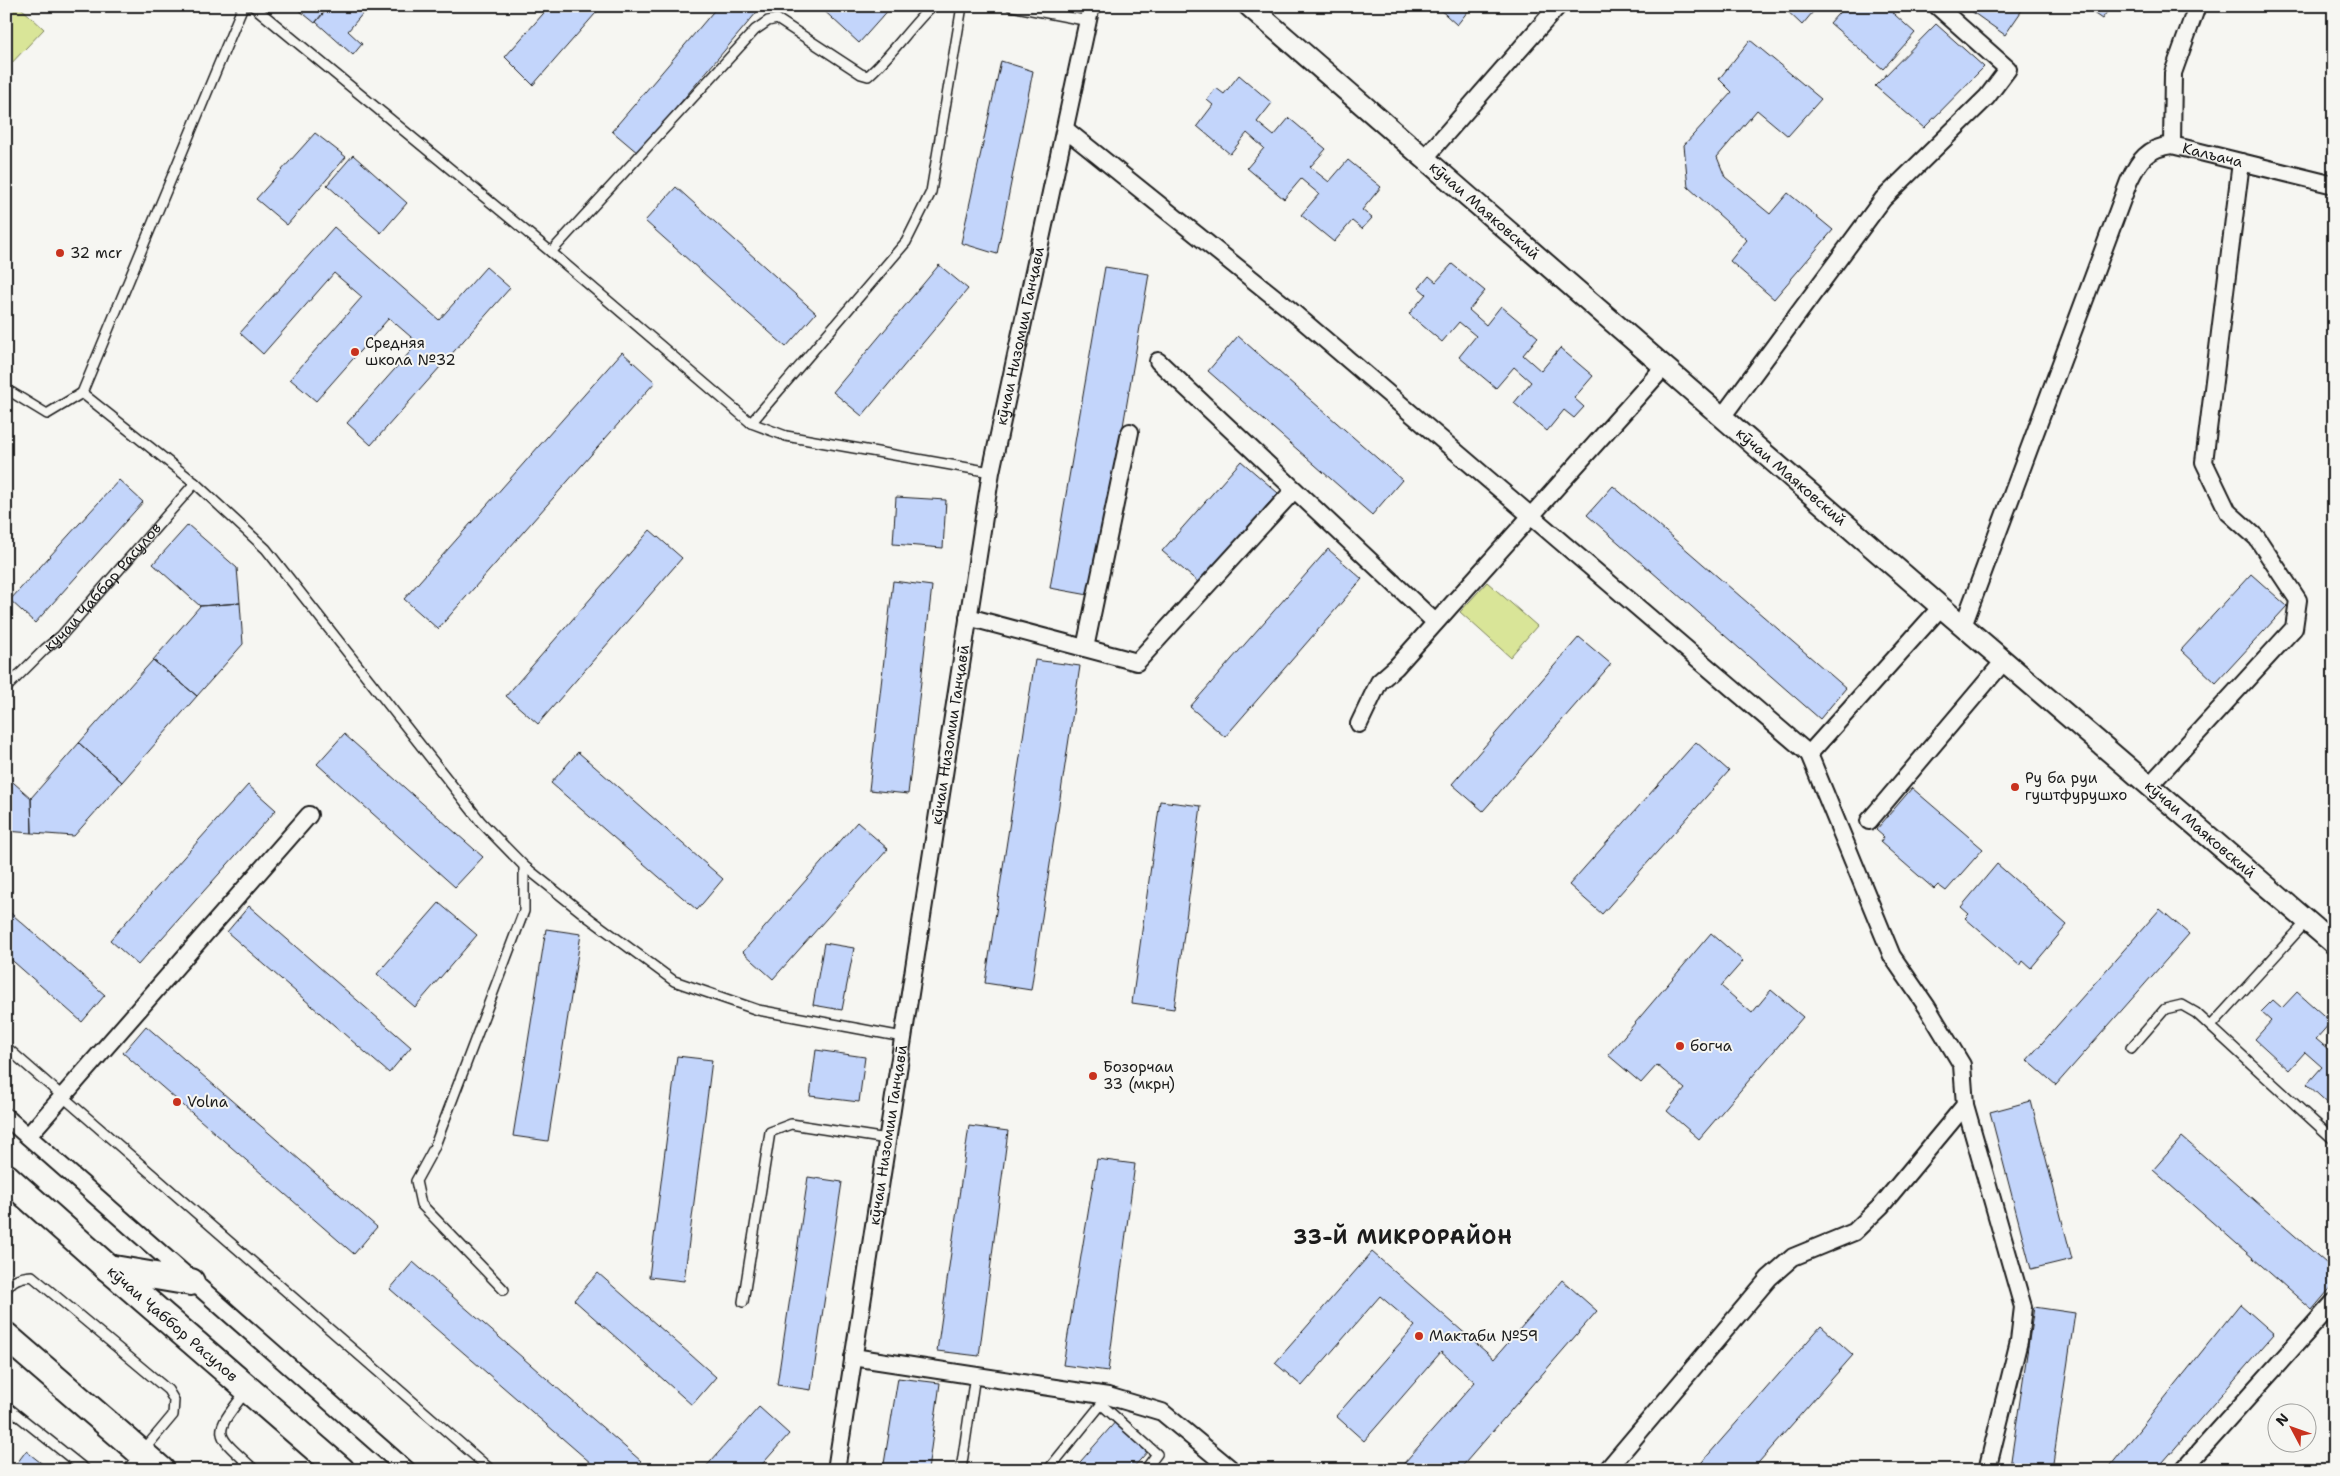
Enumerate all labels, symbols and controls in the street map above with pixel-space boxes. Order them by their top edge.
street label: Калъача [2180,138,2246,172]
street label: кӯчаи Маяковский [1425,157,1544,264]
place label: 32 mcr [70,243,122,263]
street label: кӯчаи Низомии Ганҷавӣ [991,245,1049,427]
marker: 32 mcr [54,247,66,259]
place label: Средняя школа №32 [365,333,456,370]
marker: Средняя школа №32 [349,346,361,358]
street label: кӯчаи Маяковский [1732,423,1851,530]
street label: кӯчаи Ҷаббор Расулов [40,518,166,656]
street label: кӯчаи Низомии Ганҷавӣ [926,643,974,826]
place label: Ру ба руи гуштфурушхо [2025,768,2127,805]
street label: кӯчаи Маяковский [2140,776,2260,883]
marker: Ру ба руи гуштфурушхо [2009,781,2021,793]
place label: богча [1690,1036,1733,1056]
marker: богча [1674,1040,1686,1052]
street label: кӯчаи Низомии Ганҷавӣ [864,1043,912,1226]
place label: Бозорчаи 33 (мкрн) [1103,1057,1175,1094]
marker: Бозорчаи 33 (мкрн) [1087,1070,1099,1082]
place label: Volna [187,1092,229,1112]
marker: Volna [171,1096,183,1108]
district label: 33-Й МИКРОРАЙОН [1293,1223,1513,1250]
street label: кӯчаи Ҷаббор Расулов [103,1262,242,1386]
place label: Мактаби №59 [1429,1326,1538,1346]
marker: Мактаби №59 [1413,1330,1425,1342]
north arrow [2268,1404,2318,1454]
text: N [2272,1409,2293,1430]

